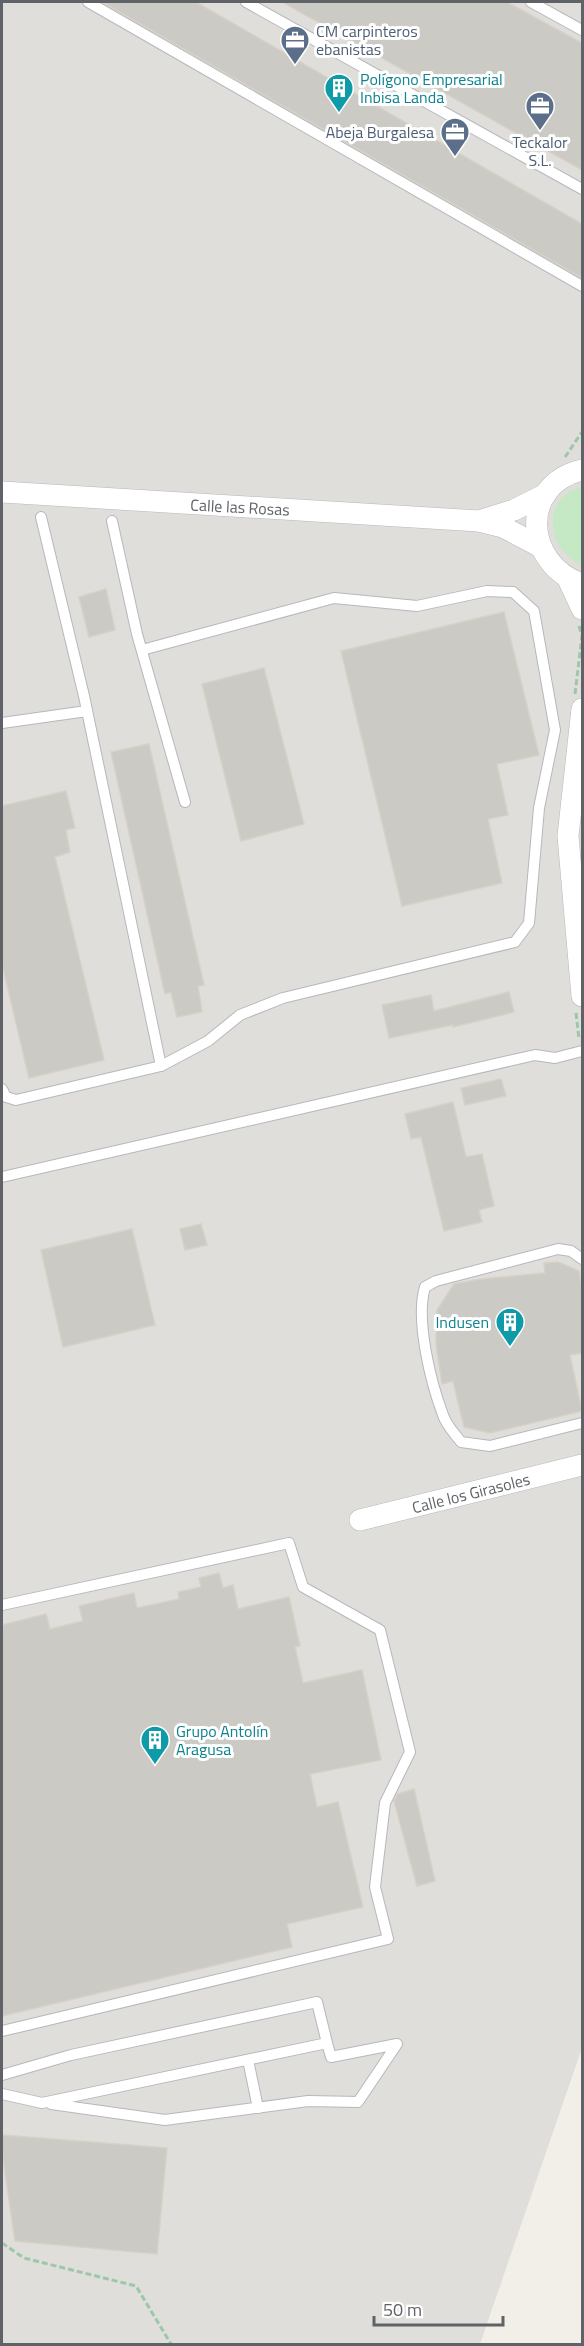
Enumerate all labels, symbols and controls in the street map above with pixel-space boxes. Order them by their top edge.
place label: CM carpinteros ebanistas [316,19,418,61]
office icon: CM carpinteros ebanistas [279,24,311,66]
place label: Polígono Empresarial Inbisa Landa [360,67,503,109]
building icon: Polígono Empresarial Inbisa Landa [323,72,355,114]
office icon: Teckalor S.L. [524,90,556,132]
office icon: Abeja Burgalesa [439,116,471,158]
place label: Abeja Burgalesa [326,120,434,144]
place label: Teckalor S.L. [512,130,568,172]
street label: Calle las Rosas [190,492,290,522]
building icon: Indusen [494,1306,526,1348]
place label: Indusen [435,1310,489,1334]
street label: Calle los Girasoles [409,1467,533,1519]
place label: Grupo Antolín Aragusa [176,1719,268,1761]
building icon: Grupo Antolín Aragusa [139,1724,171,1766]
scale bar [374,2289,503,2327]
text: 50 m [383,2296,422,2323]

